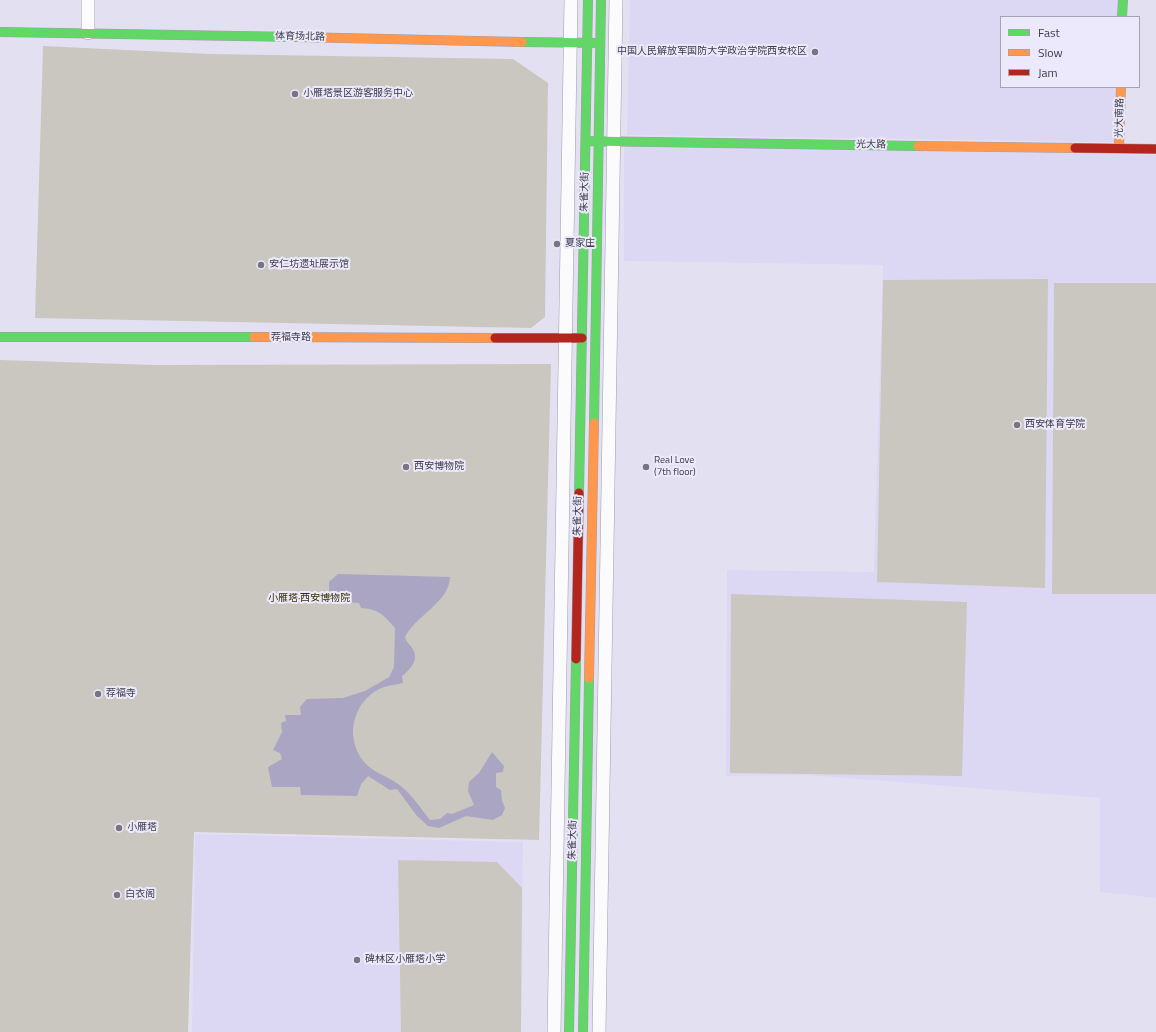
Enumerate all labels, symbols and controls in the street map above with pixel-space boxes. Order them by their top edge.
legend [1000,16,1140,88]
text: Fast [1038,23,1060,42]
street label: 体育场北路 [275,31,325,43]
text: Slow [1038,43,1063,62]
place label: 中国人民解放军国防大学政治学院西安校区 [617,46,807,58]
marker: 中国人民解放军国防大学政治学院西安校区 [810,47,820,57]
text: Jam [1038,63,1058,82]
place label: 小雁塔景区游客服务中心 [303,88,413,100]
marker: 小雁塔景区游客服务中心 [290,89,300,99]
street label: 光大南路 [1114,98,1126,138]
street label: 光大路 [856,139,886,151]
street label: 朱雀大街 [579,172,591,212]
place label: 夏家庄 [565,238,595,250]
marker: 夏家庄 [552,239,562,249]
place label: 安仁坊遗址展示馆 [269,259,349,271]
marker: 安仁坊遗址展示馆 [256,260,266,270]
street label: 荐福寺路 [271,332,311,344]
place label: 西安体育学院 [1025,419,1085,431]
marker: 西安体育学院 [1012,420,1022,430]
place label: Real Love (7th floor) [654,455,696,478]
place label: 西安博物院 [414,461,464,473]
marker: 西安博物院 [401,462,411,472]
marker: Real Love (7th floor) [641,462,651,472]
street label: 朱雀大街 [572,496,584,536]
park label: 小雁塔·西安博物院 [268,593,350,605]
place label: 荐福寺 [106,688,136,700]
marker: 荐福寺 [93,689,103,699]
street label: 朱雀大街 [567,820,579,860]
place label: 小雁塔 [127,822,157,834]
marker: 小雁塔 [114,823,124,833]
place label: 白衣阁 [125,889,155,901]
marker: 白衣阁 [112,890,122,900]
place label: 碑林区小雁塔小学 [365,954,445,966]
marker: 碑林区小雁塔小学 [352,955,362,965]

